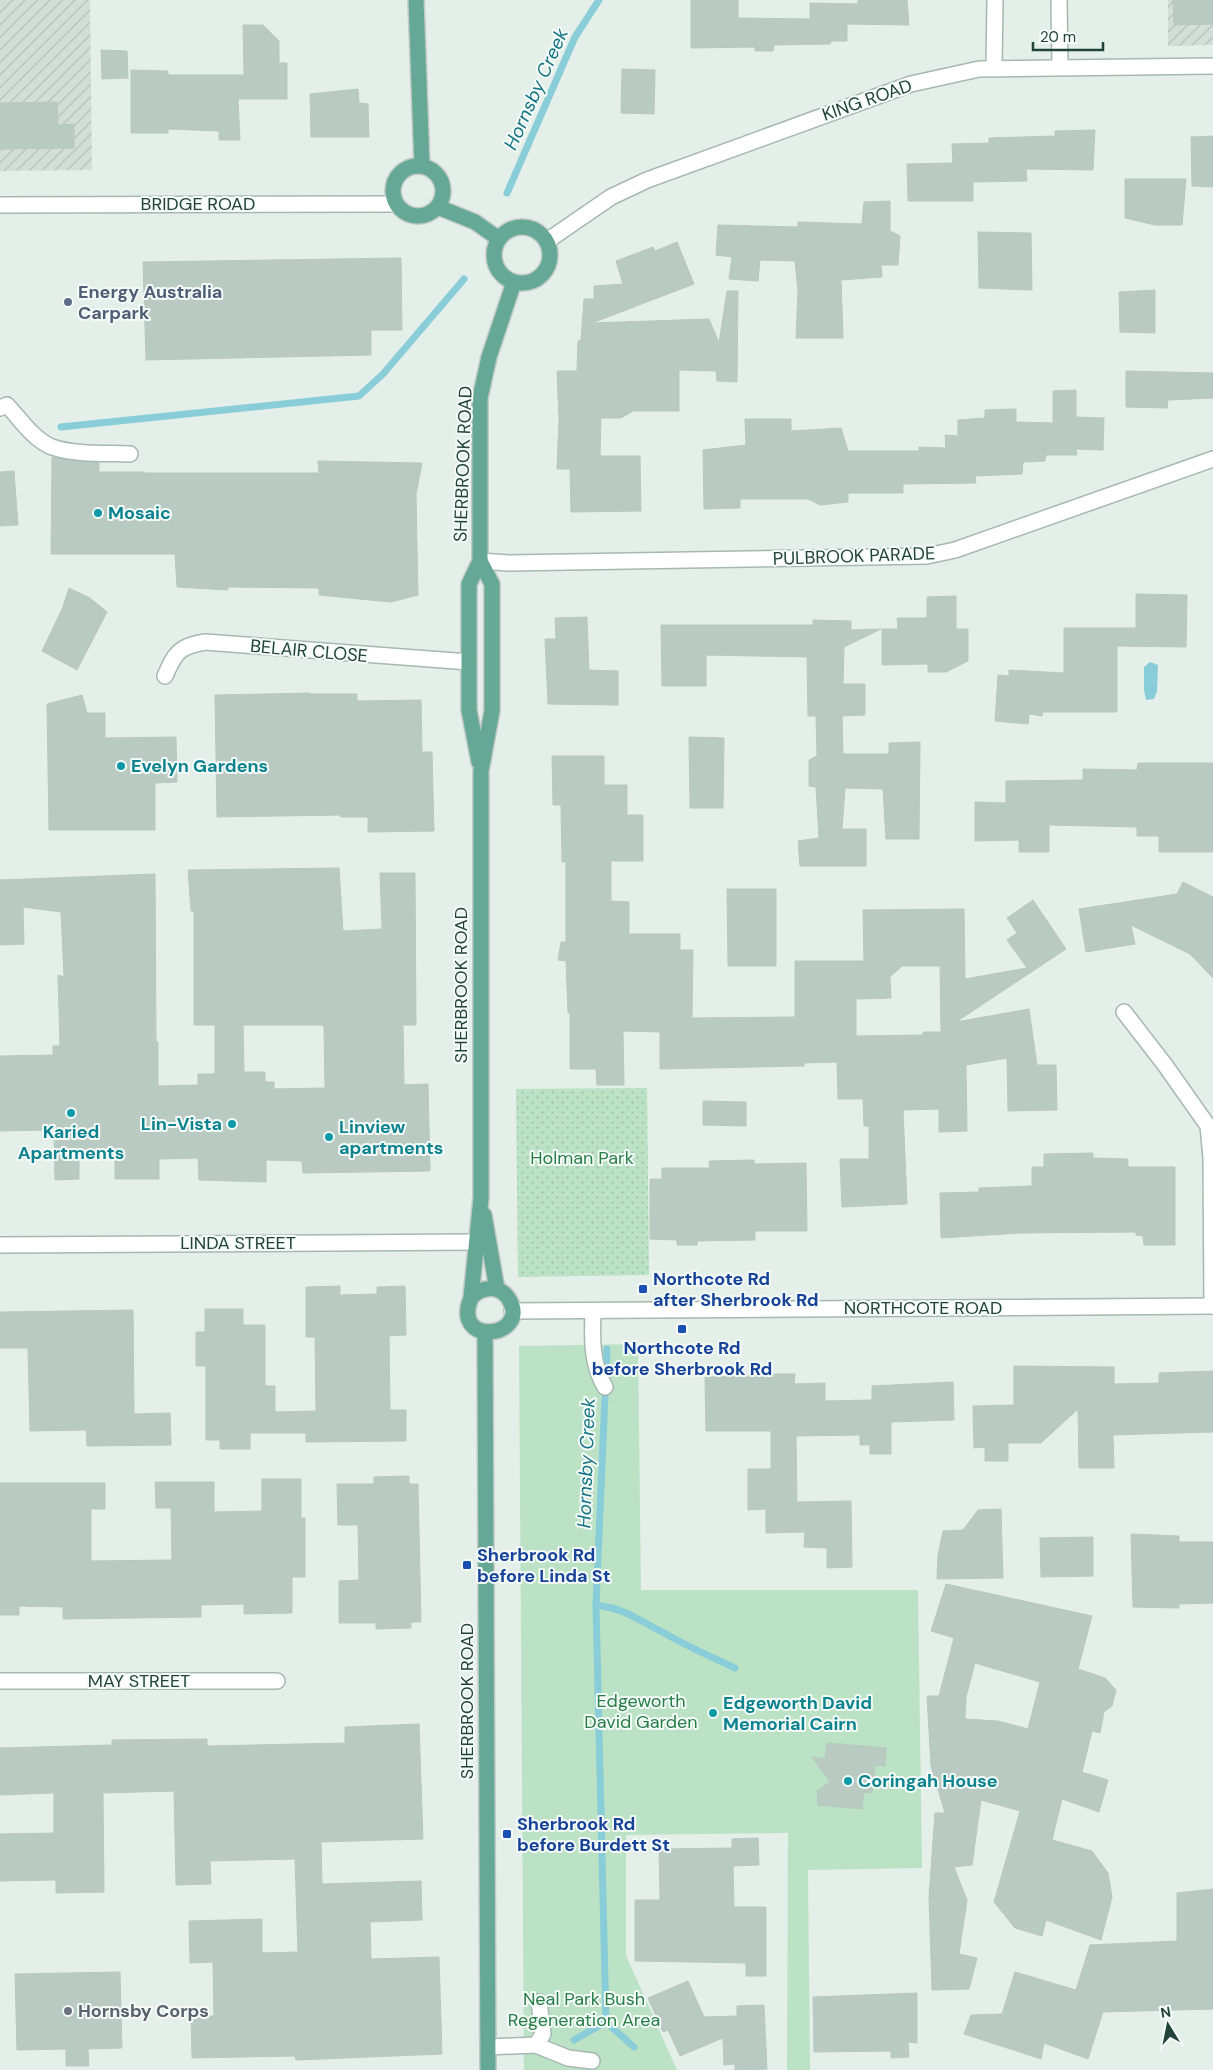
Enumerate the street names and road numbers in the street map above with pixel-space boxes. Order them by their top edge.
street label: KING ROAD [819,73,915,127]
street label: BRIDGE ROAD [141,192,255,216]
street label: SHERBROOK ROAD [448,385,478,543]
street label: PULBROOK PARADE [772,541,936,571]
street label: BELAIR CLOSE [249,634,369,668]
street label: SHERBROOK ROAD [449,907,473,1063]
street label: LINDA STREET [180,1231,296,1255]
street label: NORTHCOTE ROAD [844,1296,1002,1320]
street label: SHERBROOK ROAD [455,1623,479,1779]
street label: MAY STREET [88,1669,190,1693]

